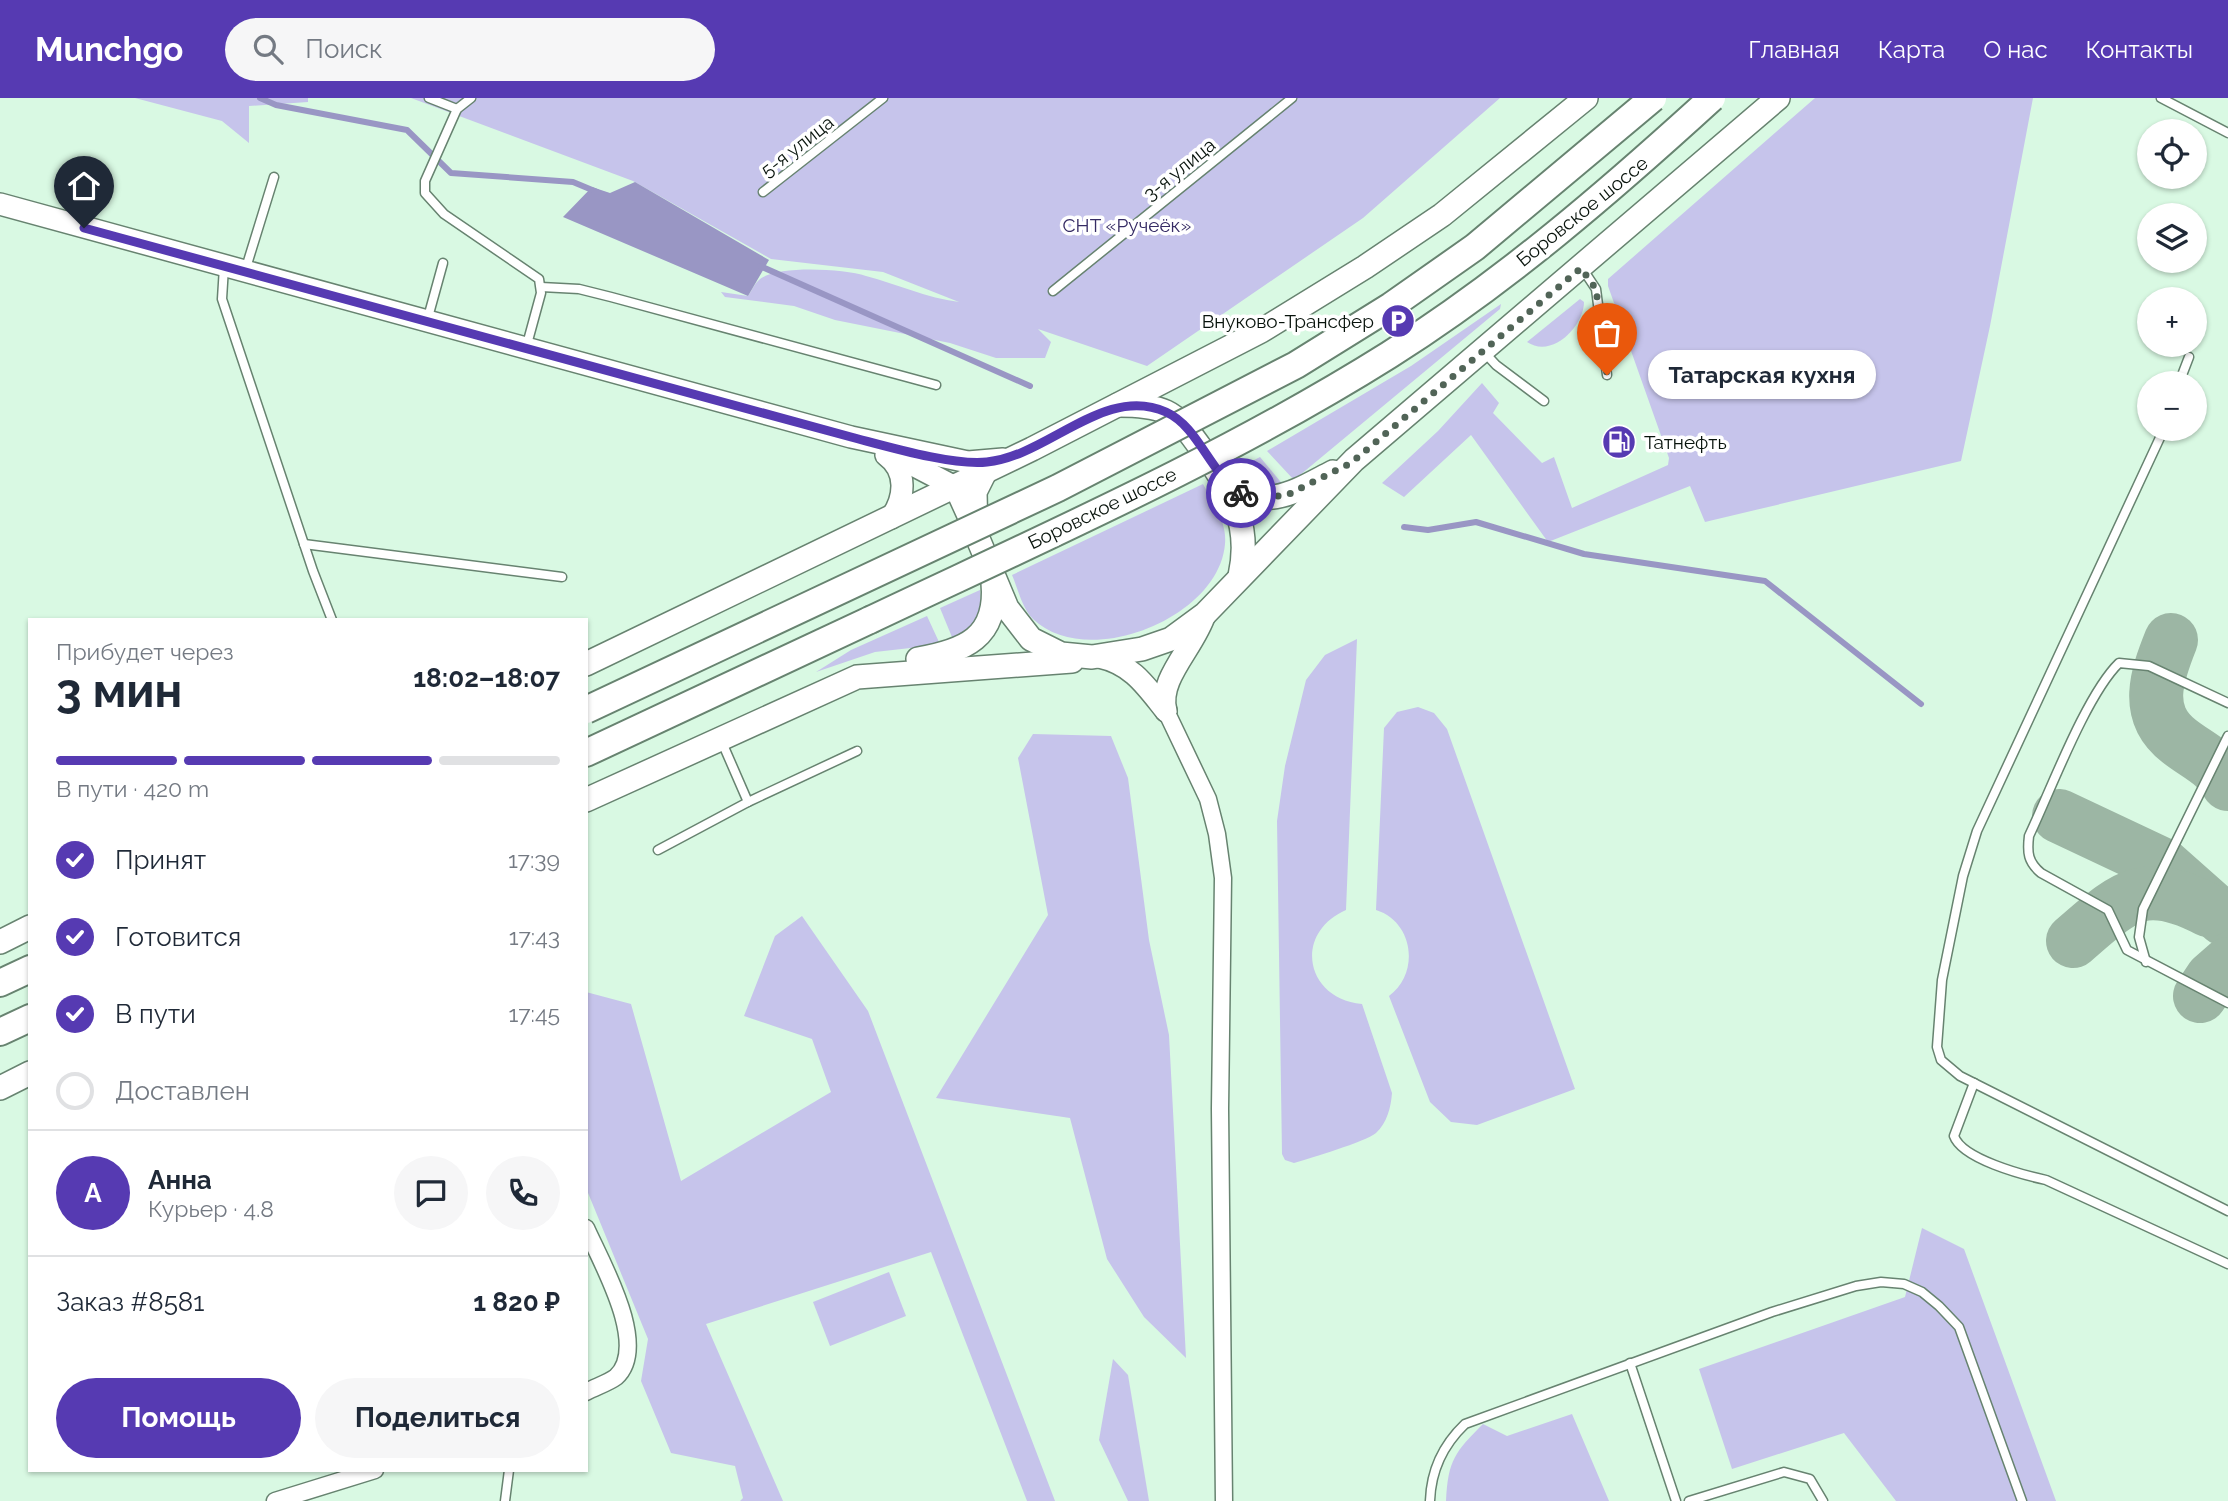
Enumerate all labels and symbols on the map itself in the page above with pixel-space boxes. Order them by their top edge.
street label: 5-я улица [756,111,838,181]
street label: 3-я улица [1139,133,1219,205]
street label: Боровское шоссе [1512,151,1652,271]
pin [54,156,114,228]
park label: СНТ «Ручеёк» [1063,214,1192,236]
parking icon: Внуково-Трансфер [1379,302,1417,340]
pin [1577,303,1637,375]
place label: Внуково-Трансфер [1202,310,1374,332]
callout: Татарская кухня [1649,350,1876,400]
fuel station icon: Татнефть [1600,423,1638,461]
place label: Татнефть [1644,431,1727,453]
courier [1206,458,1276,528]
street label: Боровское шоссе [1024,463,1180,553]

